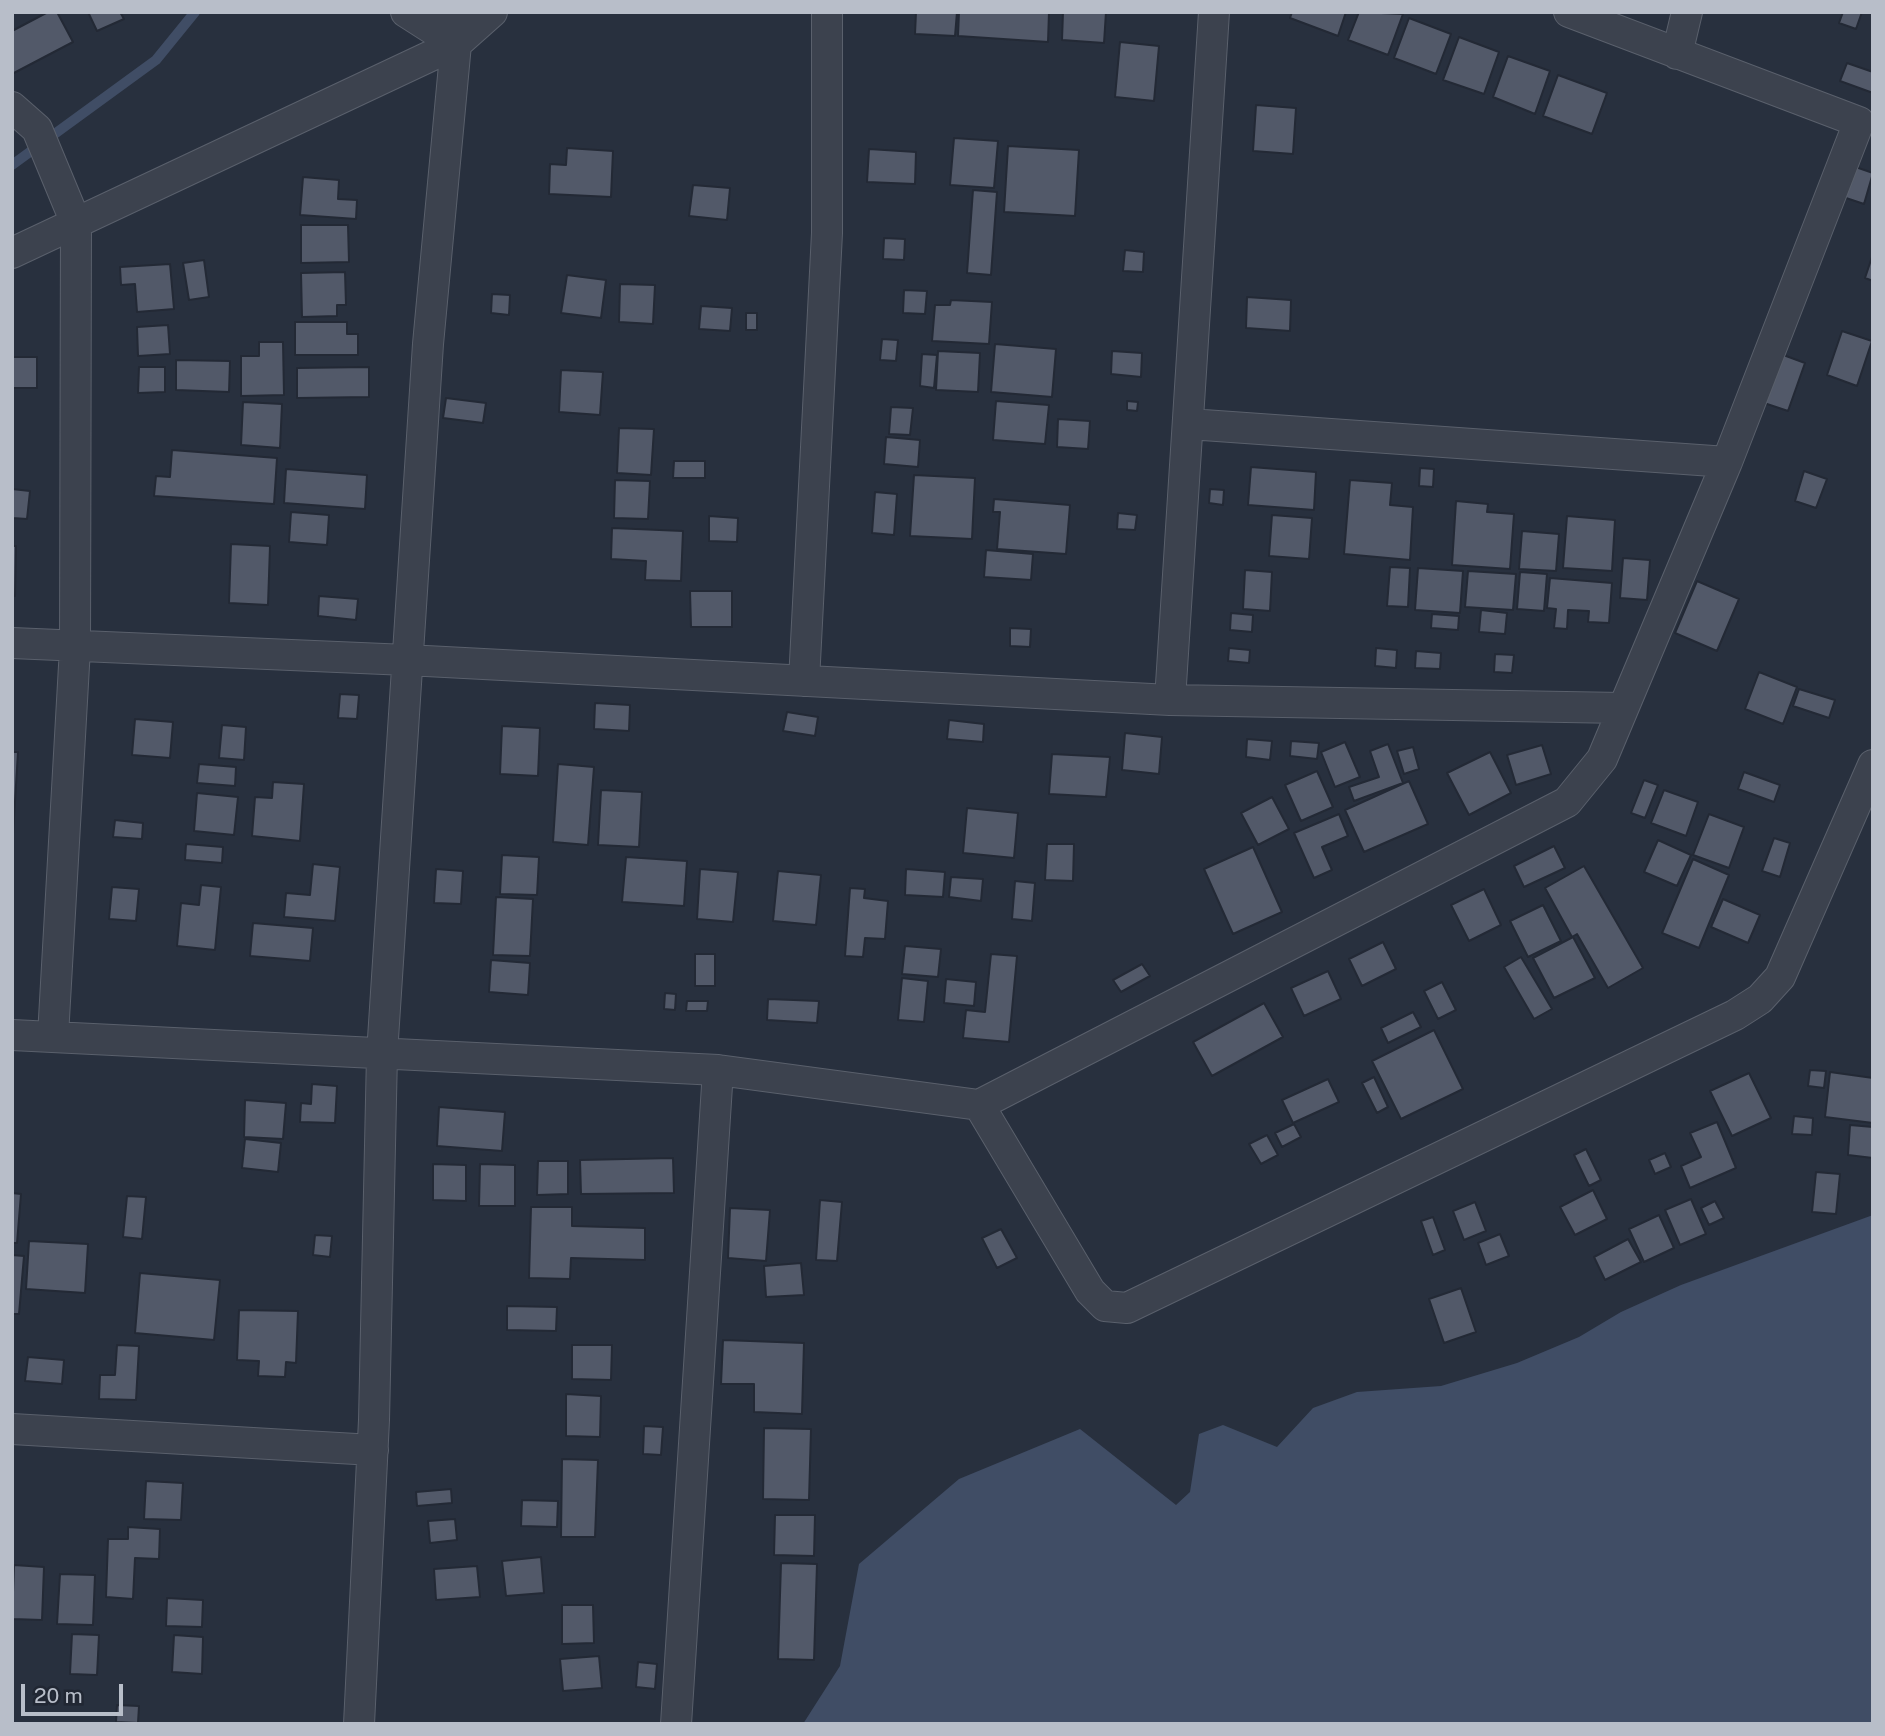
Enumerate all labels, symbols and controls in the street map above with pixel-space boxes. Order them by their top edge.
scale bar [24,1670,126,1714]
text: 20 m [34,1683,83,1708]

